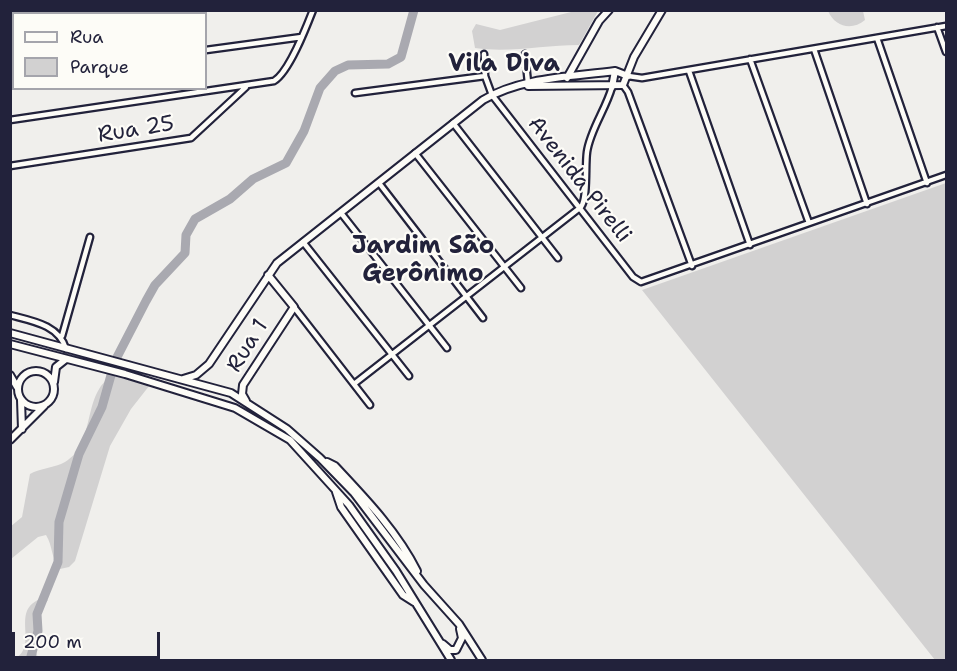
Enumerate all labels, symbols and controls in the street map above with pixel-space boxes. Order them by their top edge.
legend [12,12,207,90]
text: Rua [70,25,103,49]
district label: Vila Diva [448,51,560,79]
text: Parque [70,55,129,79]
street label: Rua 25 [96,111,176,149]
street label: Avenida Pirelli [522,112,636,248]
district label: Jardim São Gerônimo [352,233,494,289]
street label: Rua 1 [222,315,274,377]
scale bar [15,620,164,658]
text: 200 m [23,630,82,654]

